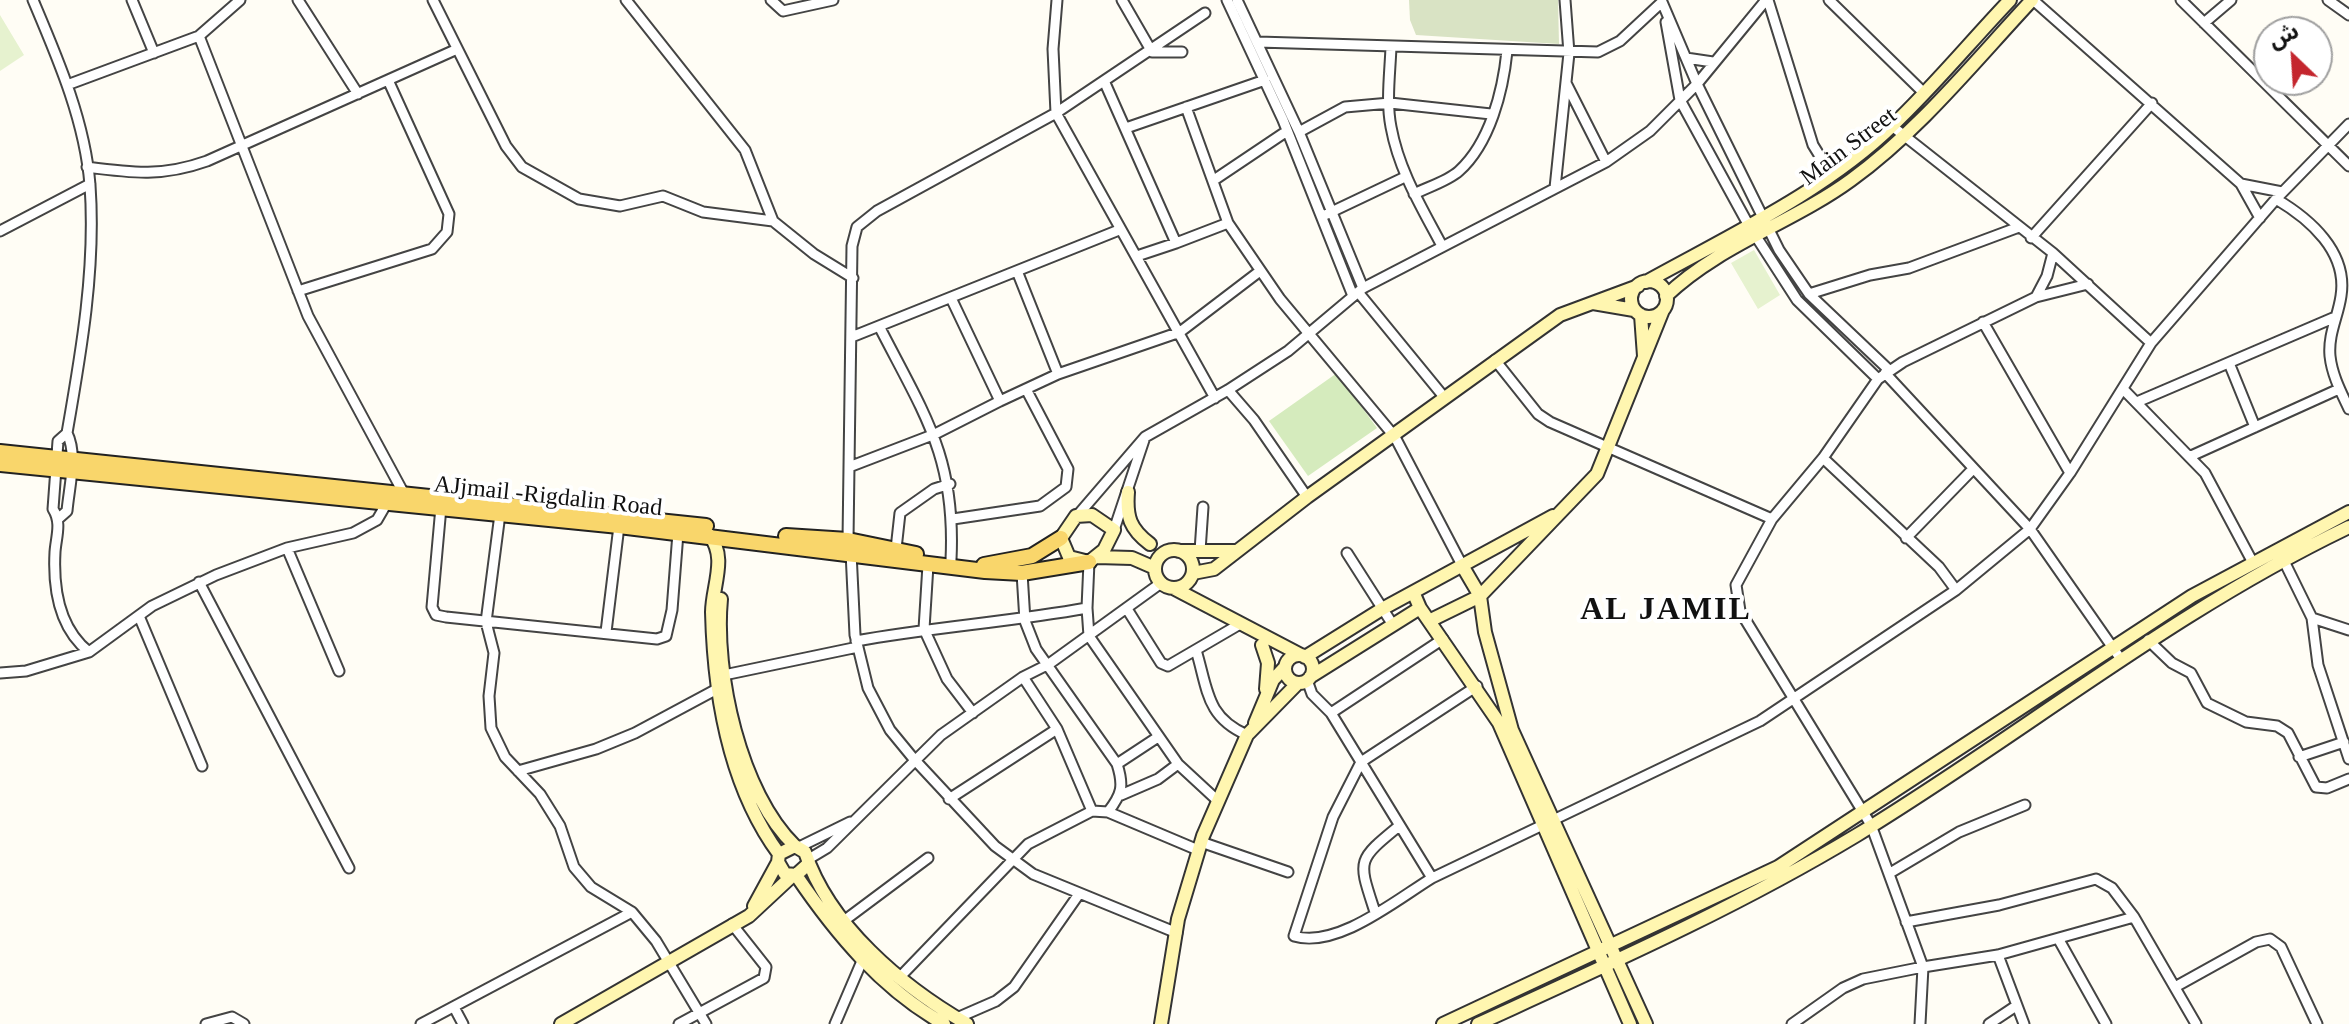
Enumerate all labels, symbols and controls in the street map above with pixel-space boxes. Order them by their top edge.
north arrow [2253,16,2333,96]
text: ش [2265,18,2302,53]
street label: Main Street [1795,102,1903,192]
street label: AJjmail -Rigdalin Road [432,471,664,523]
district label: AL JAMIL [1580,592,1752,630]

